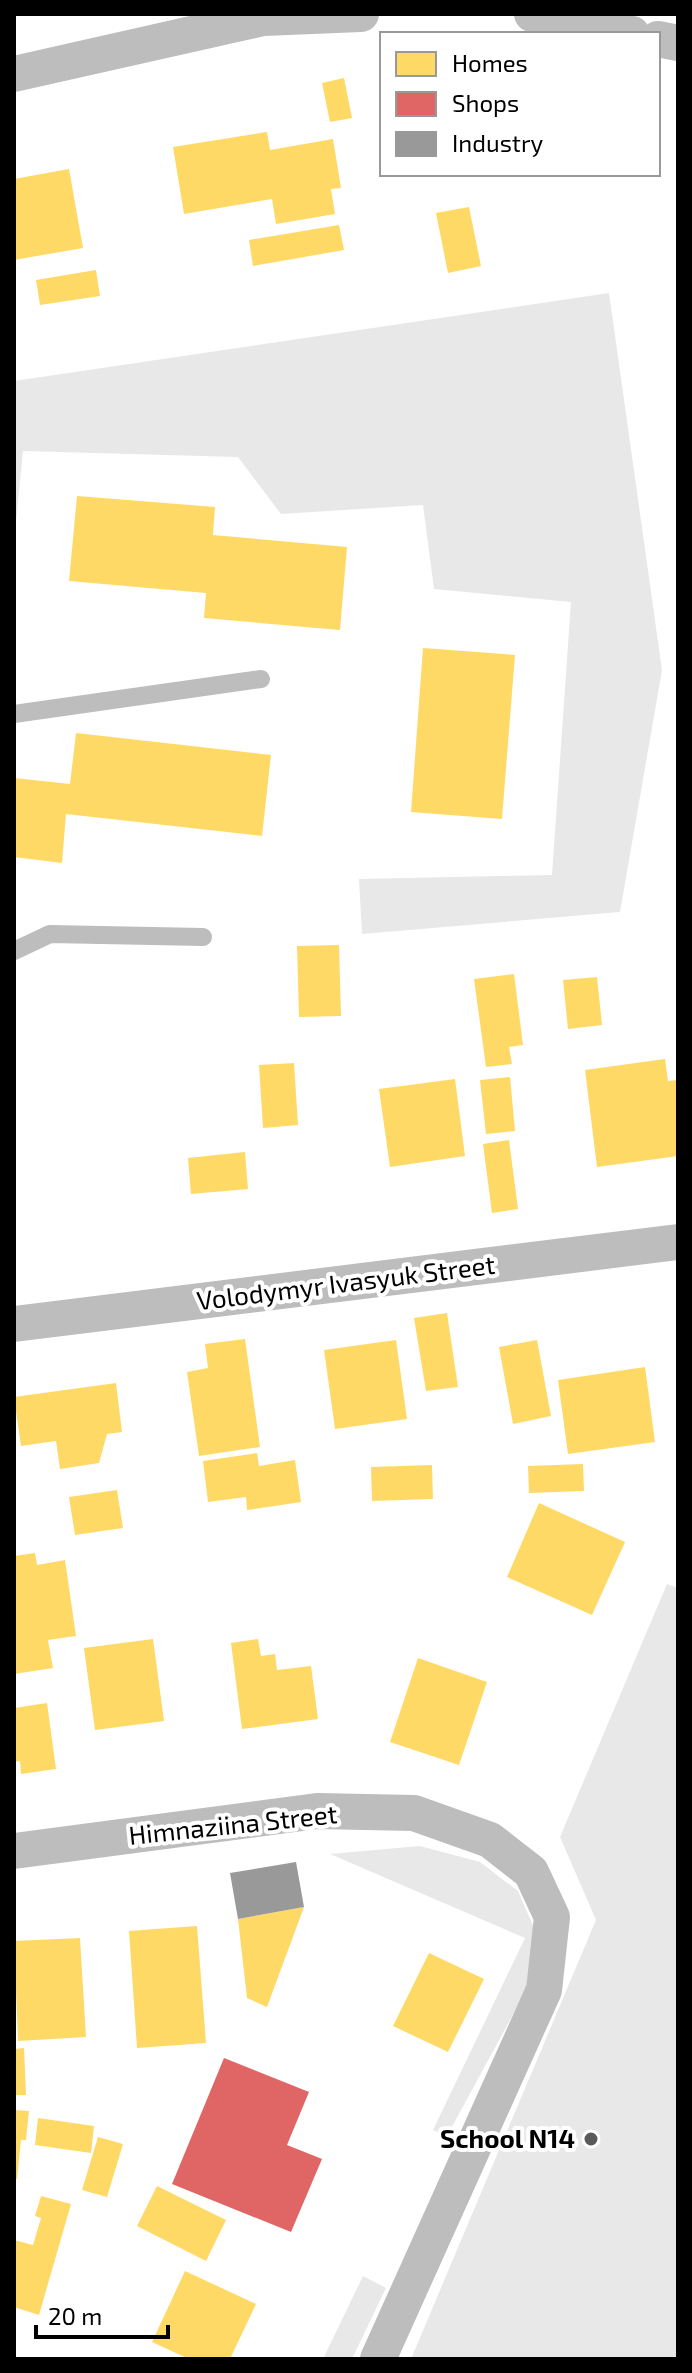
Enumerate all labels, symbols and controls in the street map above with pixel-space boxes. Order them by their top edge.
legend [380,32,660,176]
text: Homes [452,48,528,77]
text: Shops [452,88,519,117]
text: Industry [452,128,544,157]
street label: Volodymyr Ivasyuk Street [195,1248,497,1315]
street label: Himnaziina Street [127,1797,339,1850]
place label: School N14 [440,2122,575,2153]
marker: School N14 [582,2130,600,2148]
scale bar [36,2289,168,2339]
text: 20 m [48,2301,102,2330]

